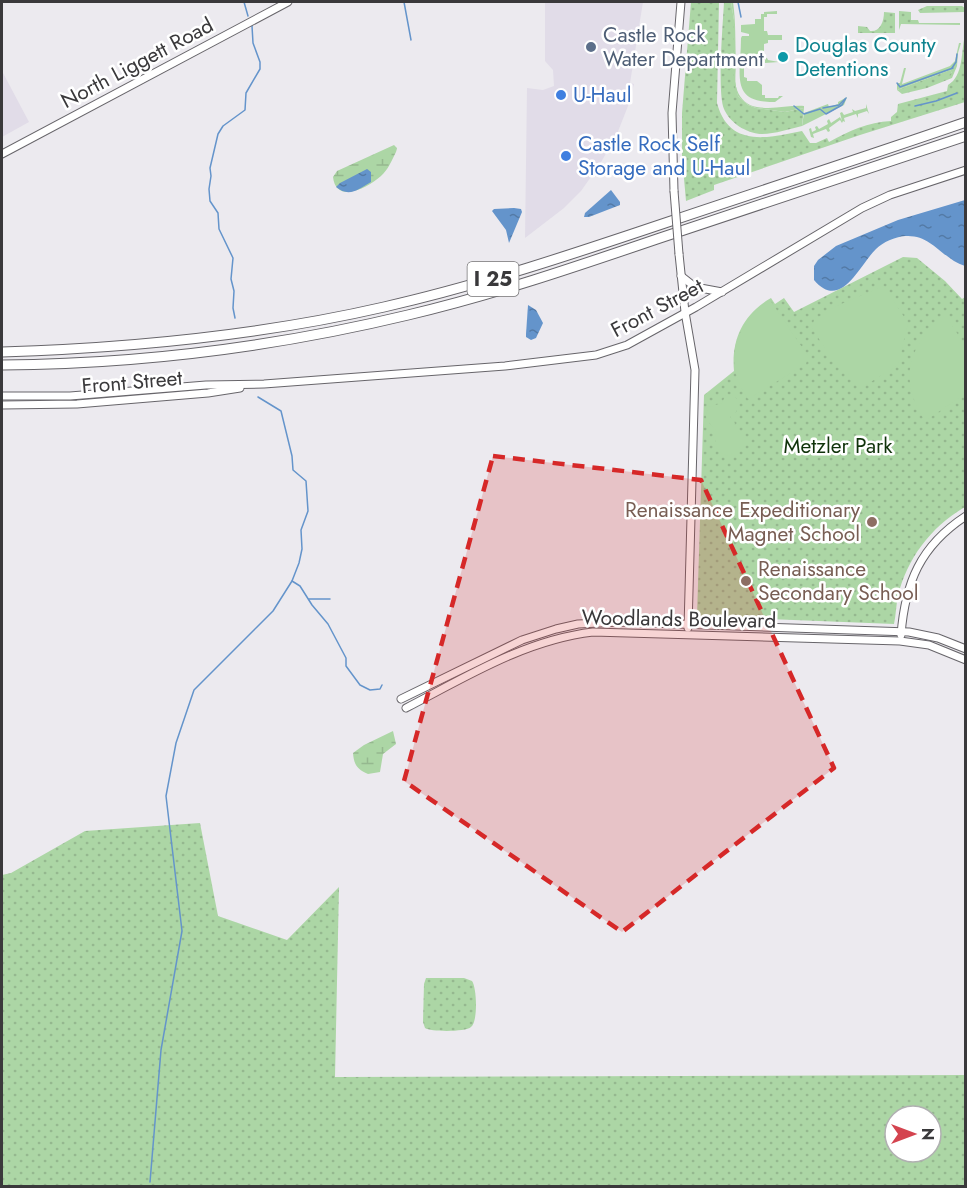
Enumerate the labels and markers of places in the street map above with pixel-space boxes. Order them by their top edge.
place label: Castle Rock Water Department [603,20,764,74]
place label: Douglas County Detentions [795,30,936,84]
marker: Castle Rock Water Department [584,40,598,54]
marker: Douglas County Detentions [776,50,790,64]
place label: U-Haul [573,80,632,110]
marker: U-Haul [554,88,568,102]
place label: Castle Rock Self Storage and U-Haul [578,129,750,183]
marker: Castle Rock Self Storage and U-Haul [559,149,573,163]
place label: Renaissance Expeditionary Magnet School [625,495,861,549]
marker: Renaissance Expeditionary Magnet School [865,515,879,529]
place label: Renaissance Secondary School [758,554,919,608]
marker: Renaissance Secondary School [739,574,753,588]

